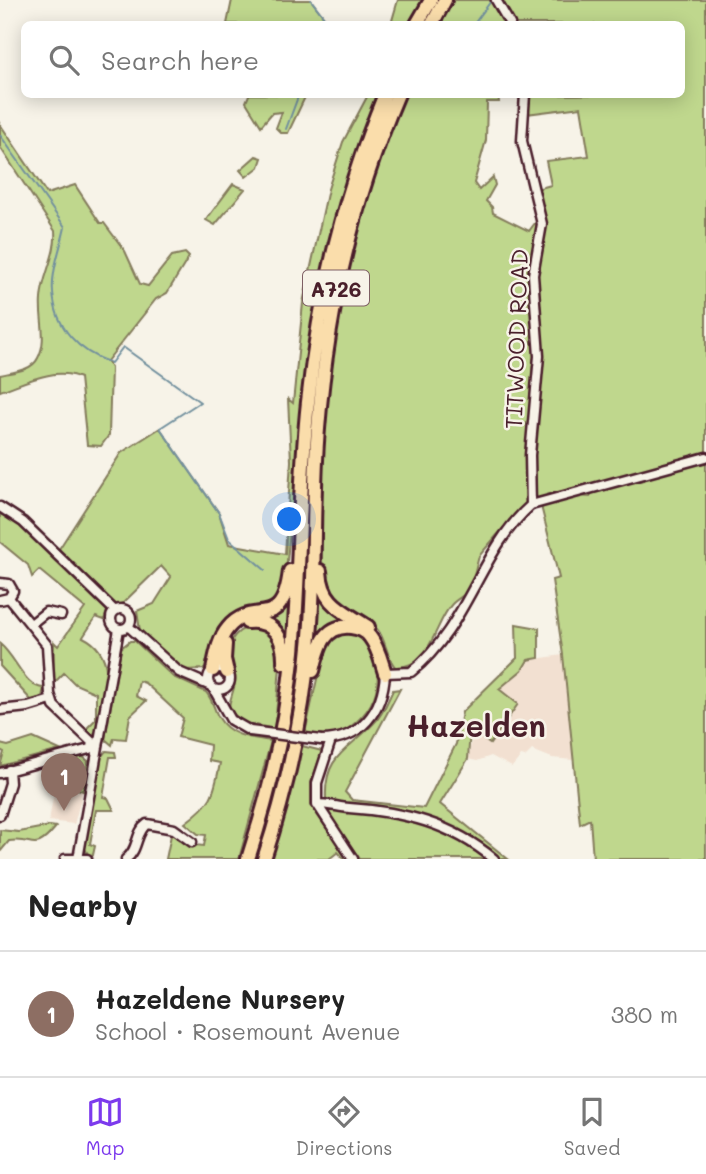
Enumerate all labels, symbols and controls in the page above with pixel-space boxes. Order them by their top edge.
search box [21,21,685,98]
icon: search [45,41,83,79]
text: Search here [101,43,259,77]
street label: TITWOOD ROAD [498,248,534,430]
road number: A726 [303,270,369,306]
your location [272,502,306,536]
district label: Hazelden [406,705,546,745]
pin: 1 [41,753,87,811]
text: Nearby [28,885,138,925]
text: Hazeldene Nursery [95,982,345,1016]
text: 1 [46,999,56,1029]
text: 380 m [611,999,678,1029]
text: School · Rosemount Avenue [95,1016,400,1046]
tab: Map [86,1093,124,1160]
tab: Directions [296,1093,392,1160]
tab: Saved [564,1093,620,1160]

